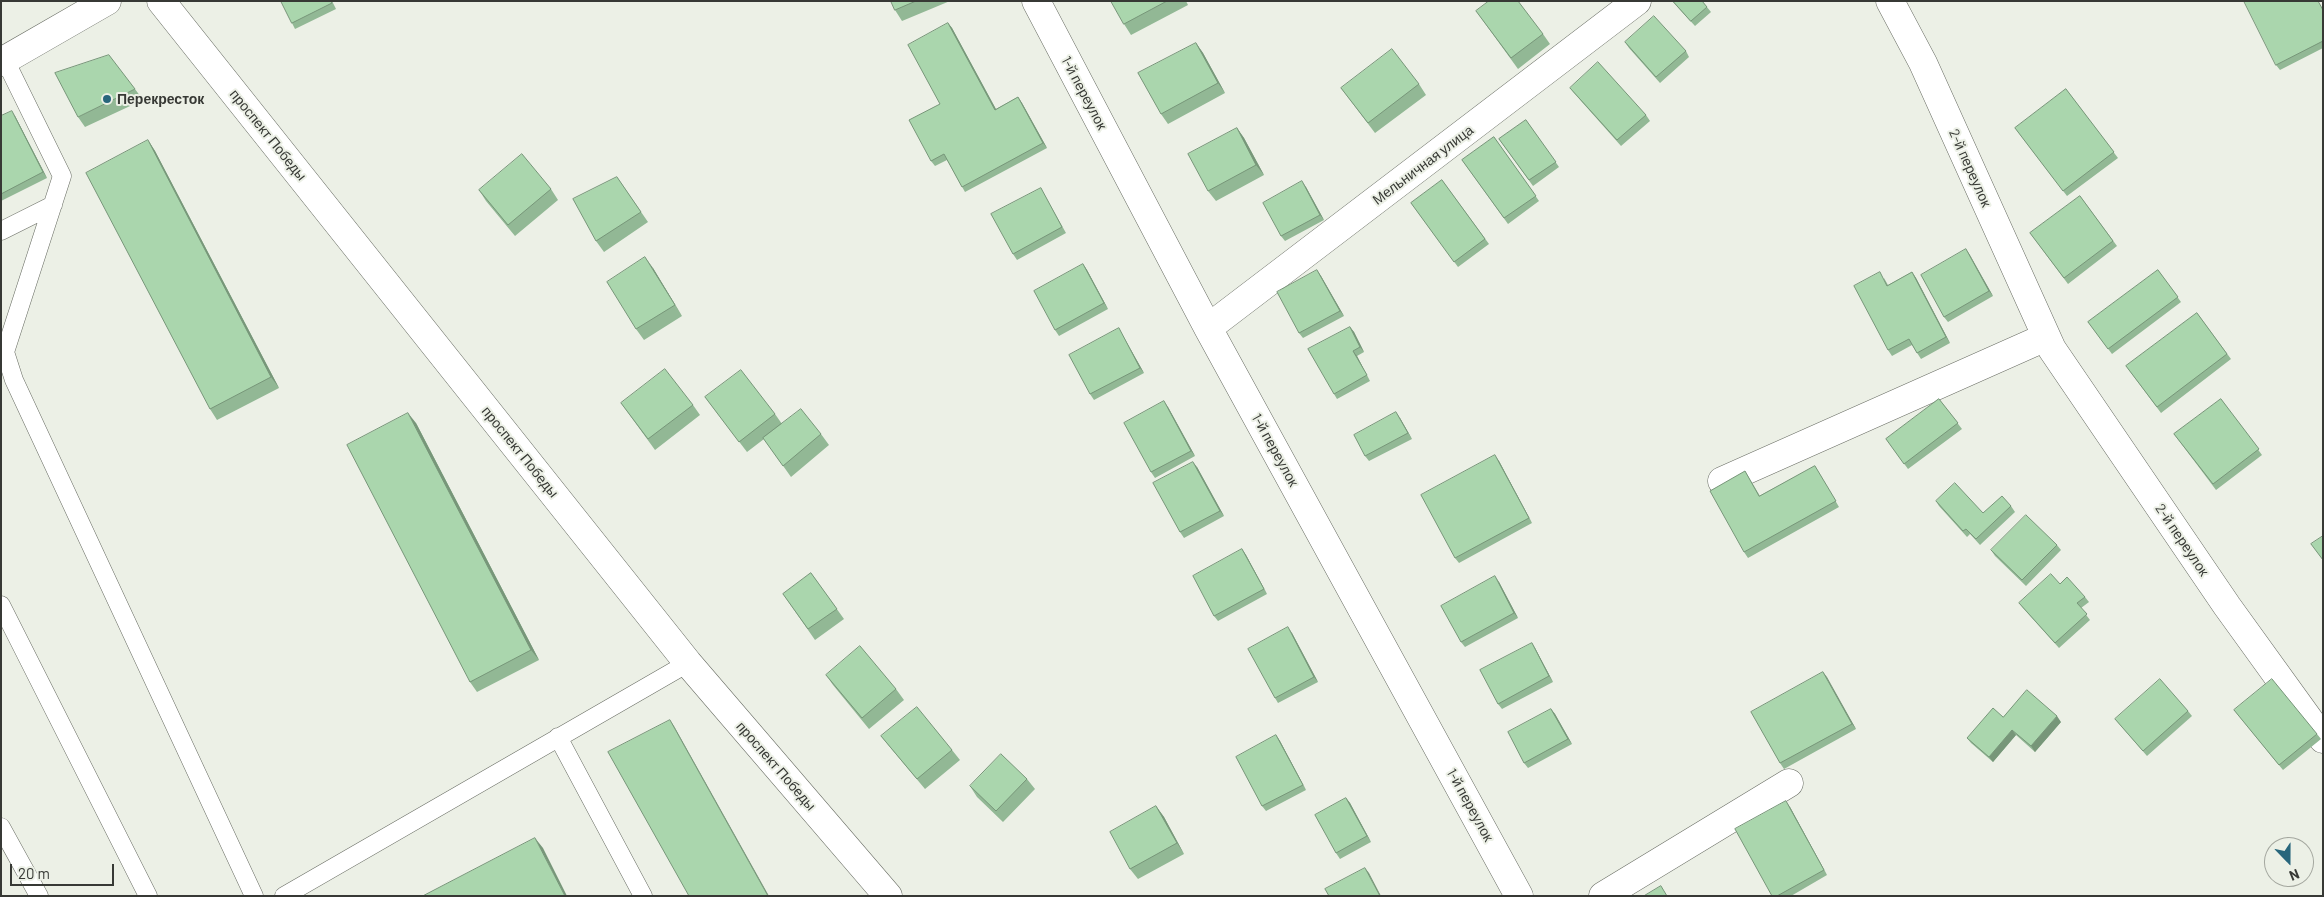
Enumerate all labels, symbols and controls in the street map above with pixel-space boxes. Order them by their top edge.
street label: 1-й переулок [1058,53,1110,133]
street label: проспект Победы [226,86,310,184]
place label: Перекресток [117,91,204,107]
marker: Перекресток [101,93,113,105]
street label: Мельничная улица [1369,122,1477,208]
street label: 2-й переулок [1945,127,1995,209]
street label: проспект Победы [478,403,562,501]
street label: 1-й переулок [1248,411,1302,489]
street label: 2-й переулок [2152,501,2212,579]
street label: проспект Победы [733,718,819,814]
street label: 1-й переулок [1443,766,1497,844]
north arrow [2264,837,2314,887]
scale bar [12,854,116,886]
text: 20 m [18,864,50,882]
text: N [2287,866,2302,885]

